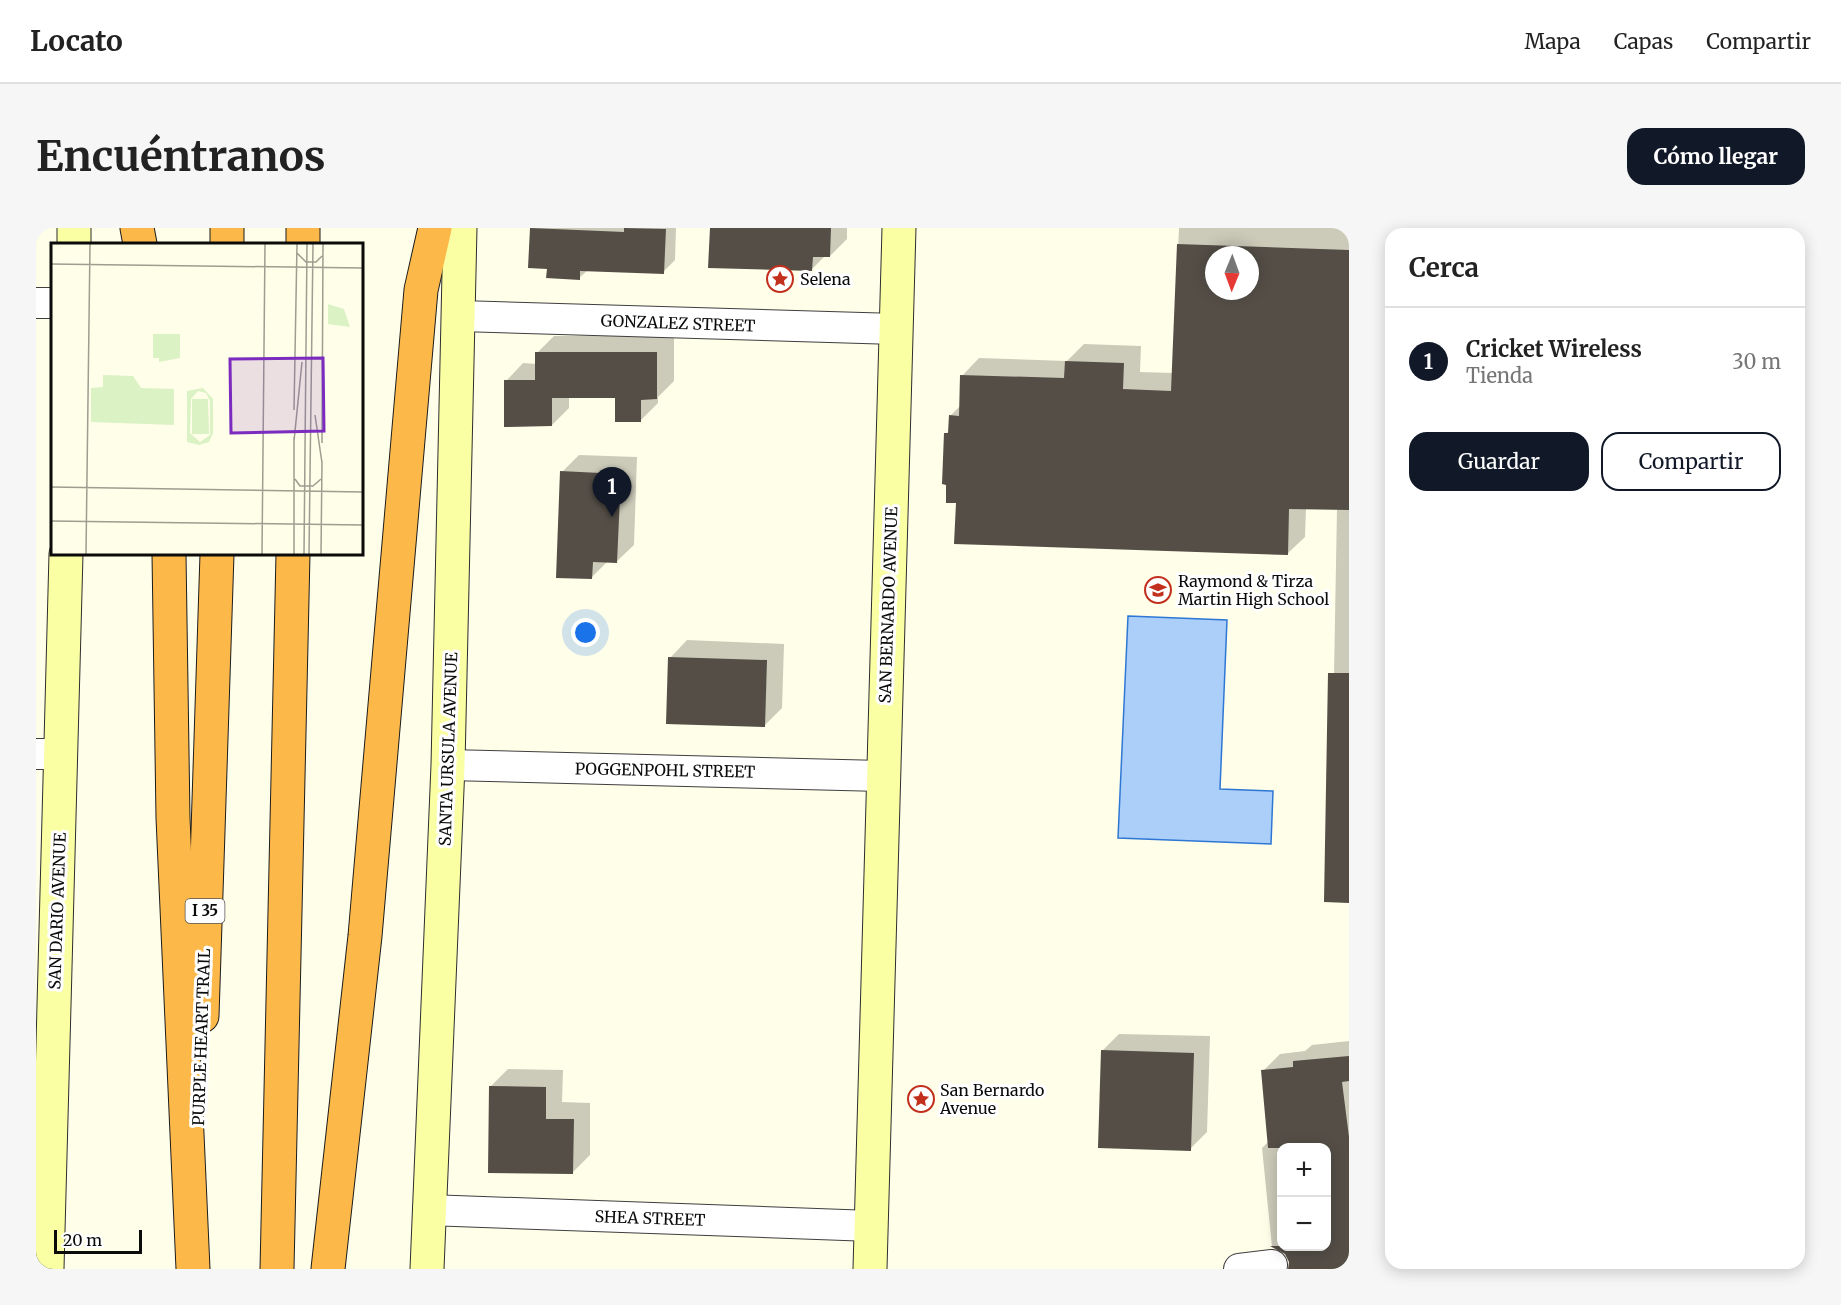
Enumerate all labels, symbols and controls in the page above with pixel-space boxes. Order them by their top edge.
text: Locato [30,23,123,59]
text: Mapa [1524,28,1581,55]
text: Capas [1614,28,1673,55]
text: Compartir [1706,28,1811,55]
button: Cómo llegar [1627,128,1805,185]
text: Encuéntranos [36,130,325,182]
inset map [51,243,363,555]
north arrow [1205,246,1259,300]
text: Cerca [1409,251,1479,284]
place icon: Selena [765,264,795,294]
place label: Selena [800,269,851,289]
street label: GONZALEZ STREET [600,310,756,336]
text: Cricket Wireless [1466,335,1642,363]
text: 1 [1424,349,1433,374]
text: 30 m [1732,349,1781,374]
text: Tienda [1466,363,1533,388]
button: Guardar [1409,432,1589,491]
button: Compartir [1601,432,1781,491]
pin: 1 [592,468,632,517]
street label: SAN BERNARDO AVENUE [875,505,901,704]
place label: Raymond & Tirza Martin High School [1178,571,1329,609]
school or university icon: Raymond & Tirza Martin High School [1143,575,1173,605]
your location [571,618,600,647]
street label: SANTA URSULA AVENUE [435,651,461,846]
street label: POGGENPOHL STREET [575,758,755,782]
street label: SAN DARIO AVENUE [44,831,70,990]
road number: I 35 [186,899,224,923]
street label: PURPLE HEART TRAIL [188,948,214,1126]
place label: San Bernardo Avenue [939,1080,1044,1118]
place icon: San Bernardo Avenue [906,1084,936,1114]
map controls [1277,1143,1331,1251]
button: + [1277,1143,1331,1197]
button: − [1277,1197,1331,1251]
street label: SHEA STREET [594,1206,706,1230]
scale bar [54,1227,142,1254]
text: 20 m [63,1230,102,1250]

